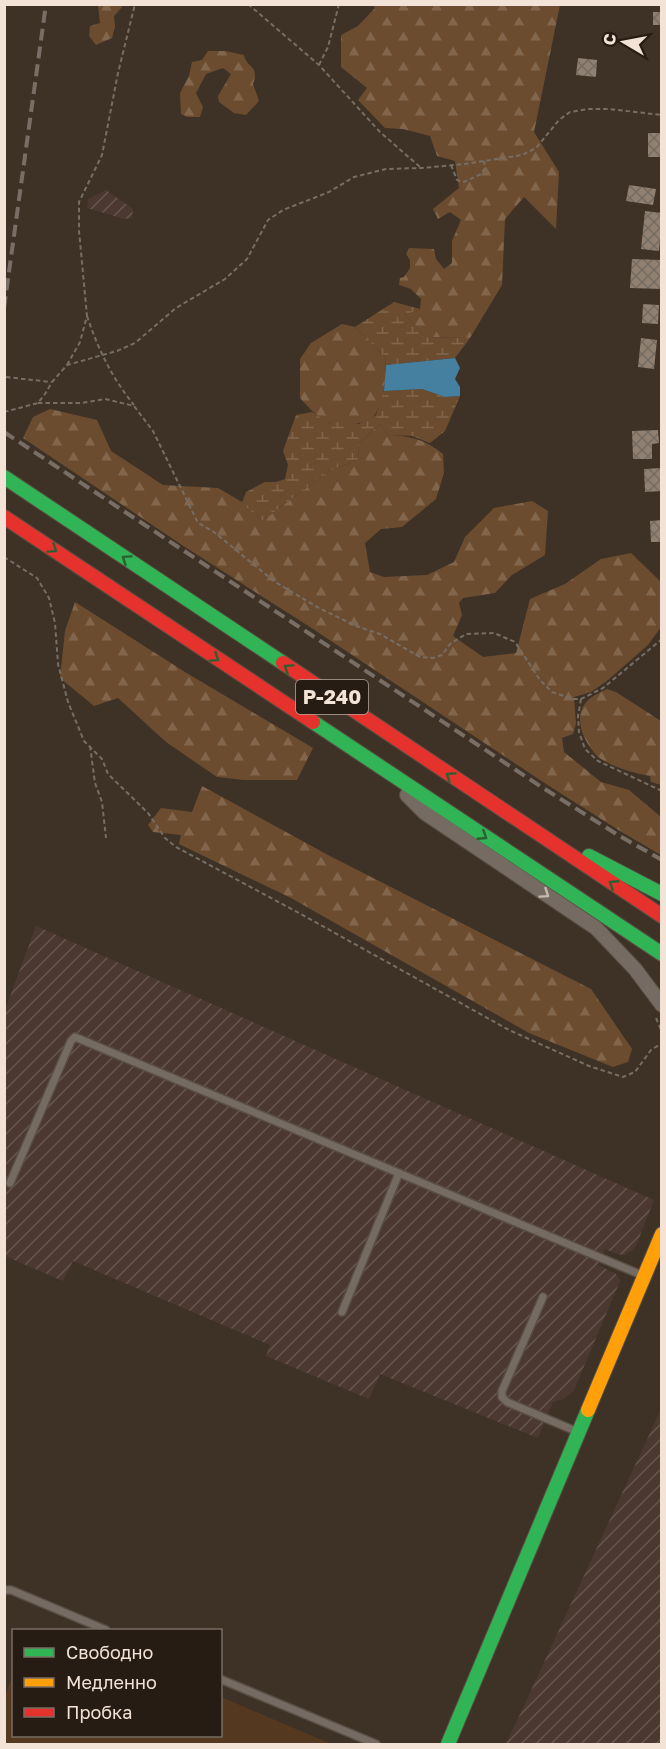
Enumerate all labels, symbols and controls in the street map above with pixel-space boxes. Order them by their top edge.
north arrow [594,12,654,72]
text: С [598,32,620,47]
one-way arrow [47,542,57,554]
one-way arrow [122,555,133,566]
one-way arrow [209,651,220,662]
one-way arrow [284,663,294,675]
road number: Р-240 [296,680,368,714]
one-way arrow [446,772,457,783]
one-way arrow [476,828,487,839]
one-way arrow [608,880,619,891]
one-way arrow [538,887,549,898]
legend [12,1629,222,1737]
text: Свободно [66,1641,153,1663]
text: Медленно [66,1671,157,1693]
text: Пробка [66,1701,132,1723]

